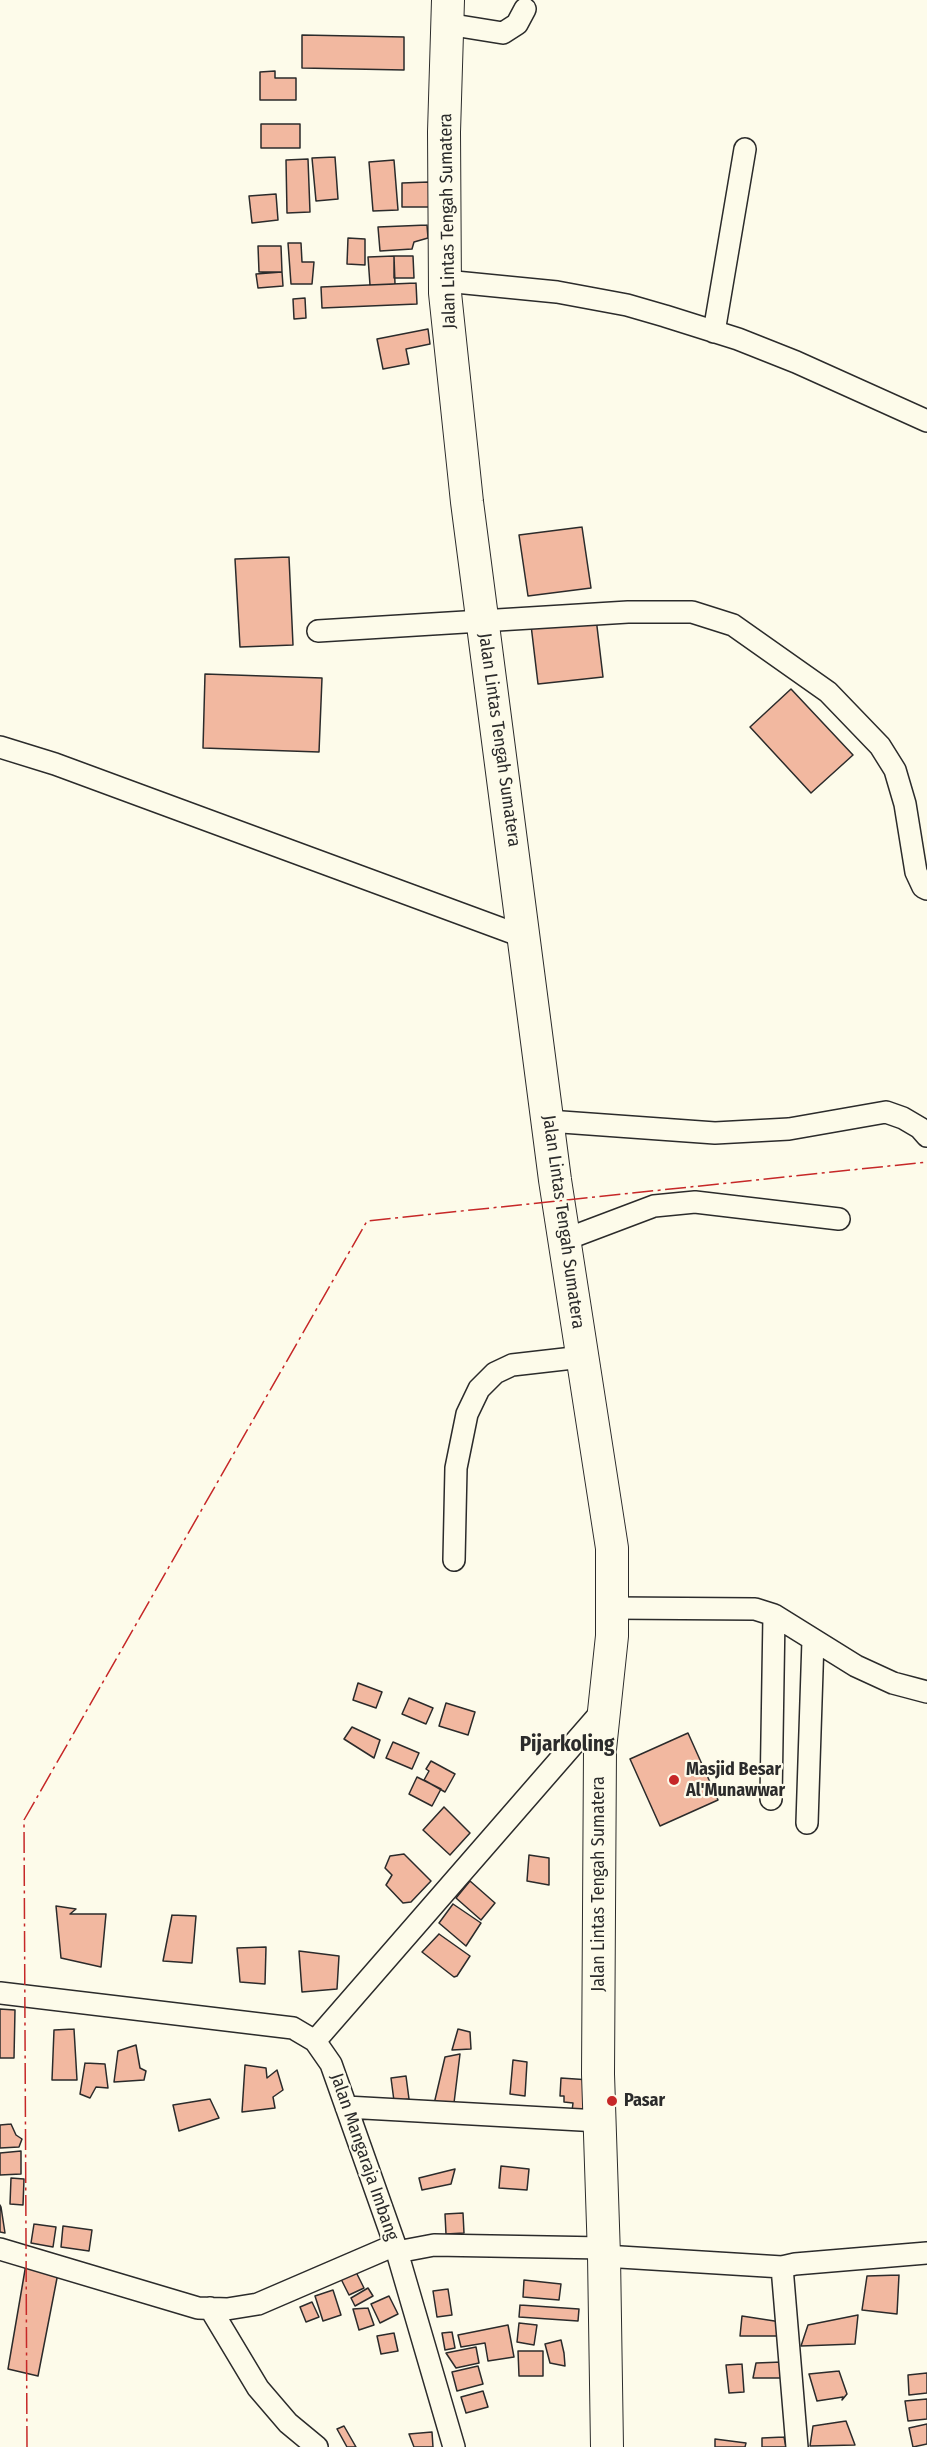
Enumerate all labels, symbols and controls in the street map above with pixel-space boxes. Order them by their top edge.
street label: Jalan Lintas Tengah Sumatera [435,113,461,329]
street label: Jalan Lintas Tengah Sumatera [473,632,525,848]
street label: Jalan Lintas Tengah Sumatera [537,1114,589,1330]
district label: Pijarkoling [520,1732,614,1758]
place label: Masjid Besar Al'Munawwar [686,1759,785,1802]
marker: Masjid Besar Al'Munawwar [667,1773,681,1787]
street label: Jalan Lintas Tengah Sumatera [588,1776,610,1992]
street label: Jalan Mangaraja Imbang [325,2071,403,2243]
place label: Pasar [624,2090,665,2112]
marker: Pasar [605,2094,619,2108]

